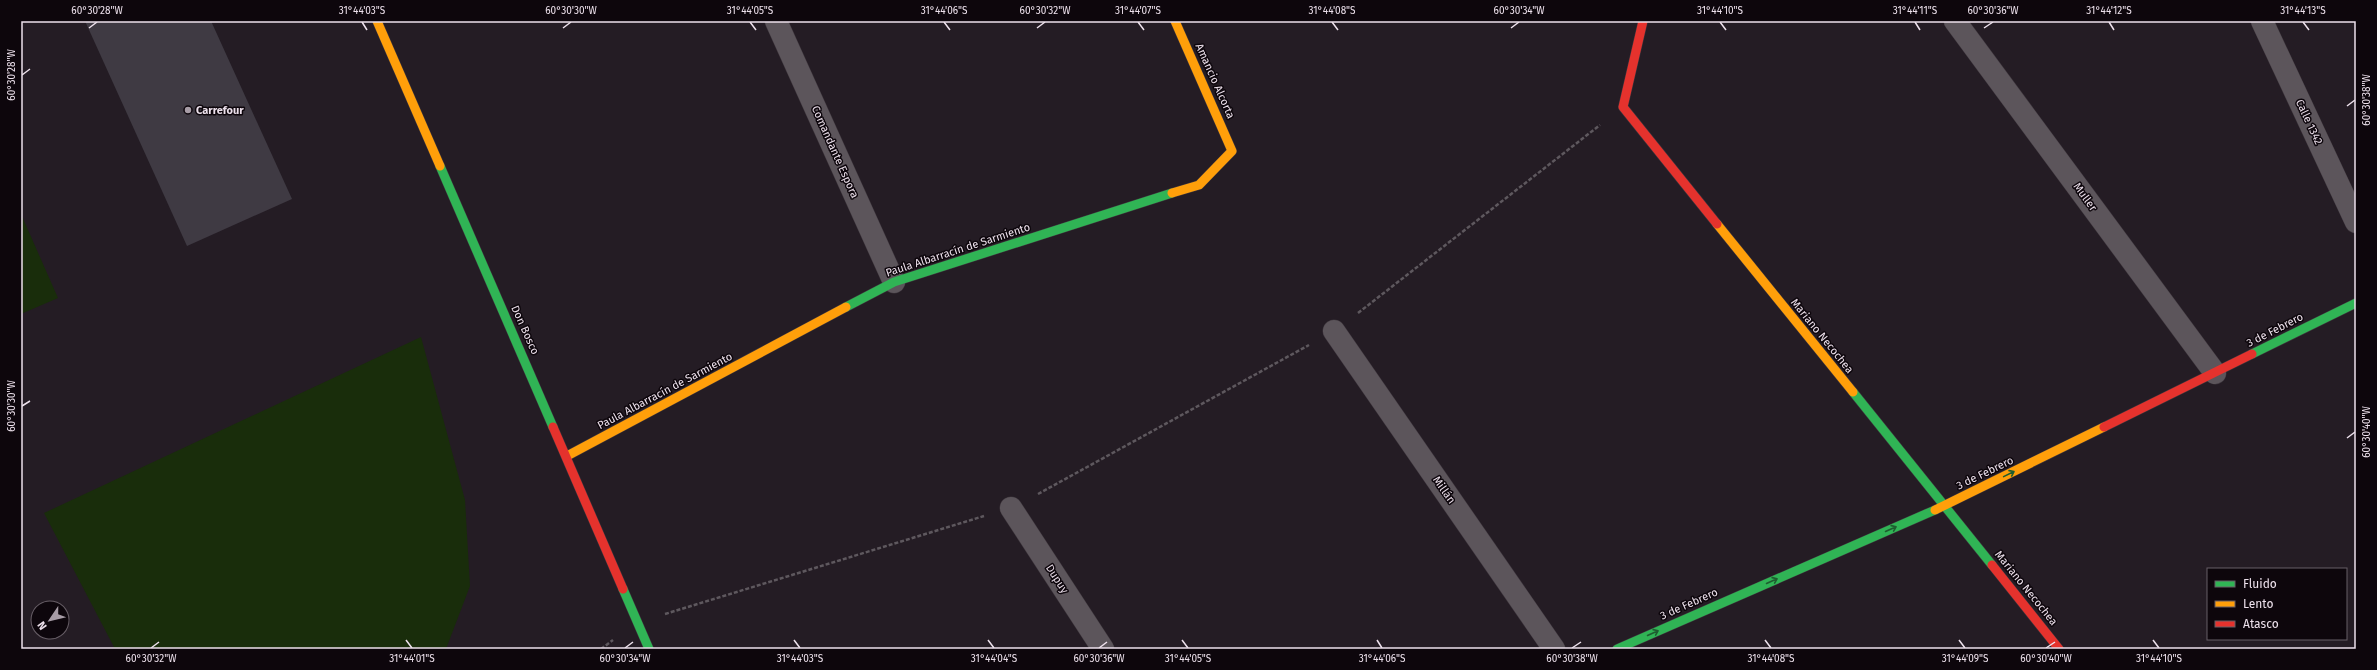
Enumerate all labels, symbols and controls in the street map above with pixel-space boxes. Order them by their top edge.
text: 60°30'28"W [71,5,123,17]
text: 31°44'03"S [339,5,386,17]
text: 60°30'30"W [545,5,597,17]
text: 31°44'05"S [727,5,774,17]
text: 31°44'06"S [921,5,968,17]
text: 60°30'32"W [1020,5,1071,17]
text: 31°44'07"S [1115,5,1161,17]
text: 31°44'08"S [1309,5,1356,17]
text: 60°30'34"W [1494,5,1545,17]
text: 31°44'10"S [1697,5,1743,17]
text: 31°44'11"S [1893,5,1938,17]
text: 60°30'36"W [1967,5,2019,17]
text: 31°44'12"S [2086,5,2132,17]
text: 31°44'13"S [2280,5,2326,17]
street label: Amancio Alcorta [1193,41,1237,121]
text: 60°30'28"W [6,49,18,101]
text: 60°30'38"W [2361,74,2373,126]
street label: Calle 1342 [2293,97,2325,147]
place label: Carrefour [196,104,244,117]
street label: Comandante Espora [809,104,861,200]
marker: Carrefour [183,105,193,115]
street label: Muller [2070,180,2100,214]
street label: Paula Albarracín de Sarmiento [884,221,1032,279]
street label: Mariano Necochea [1788,296,1856,376]
street label: Don Bosco [508,303,542,357]
street label: 3 de Febrero [2245,310,2305,350]
street label: Paula Albarracín de Sarmiento [595,350,735,432]
text: 60°30'30"W [6,380,18,432]
text: 60°30'40"W [2361,406,2373,458]
street label: 3 de Febrero [1954,454,2016,492]
one-way arrow [2002,470,2014,477]
street label: Millán [1430,474,1458,506]
one-way arrow [1884,525,1896,532]
street label: Mariano Necochea [1992,548,2060,628]
street label: Dupuy [1043,562,1071,596]
legend [2207,568,2347,640]
one-way arrow [1765,577,1777,584]
text: Fluido [2243,577,2277,591]
street label: 3 de Febrero [1658,586,1720,622]
text: Lento [2243,597,2273,611]
north arrow [30,600,70,640]
text: Atasco [2243,617,2279,631]
text: N [35,619,50,632]
one-way arrow [1646,629,1658,637]
text: 60°30'32"W [126,653,177,665]
text: 31°44'01"S [389,653,435,665]
text: 60°30'34"W [600,653,651,665]
text: 31°44'03"S [777,653,824,665]
text: 31°44'04"S [971,653,1018,665]
text: 60°30'36"W [1073,653,1125,665]
text: 31°44'05"S [1165,653,1212,665]
text: 31°44'06"S [1359,653,1406,665]
text: 60°30'38"W [1546,653,1598,665]
text: 31°44'08"S [1748,653,1795,665]
text: 31°44'09"S [1942,653,1989,665]
text: 60°30'40"W [2020,653,2072,665]
text: 31°44'10"S [2136,653,2182,665]

